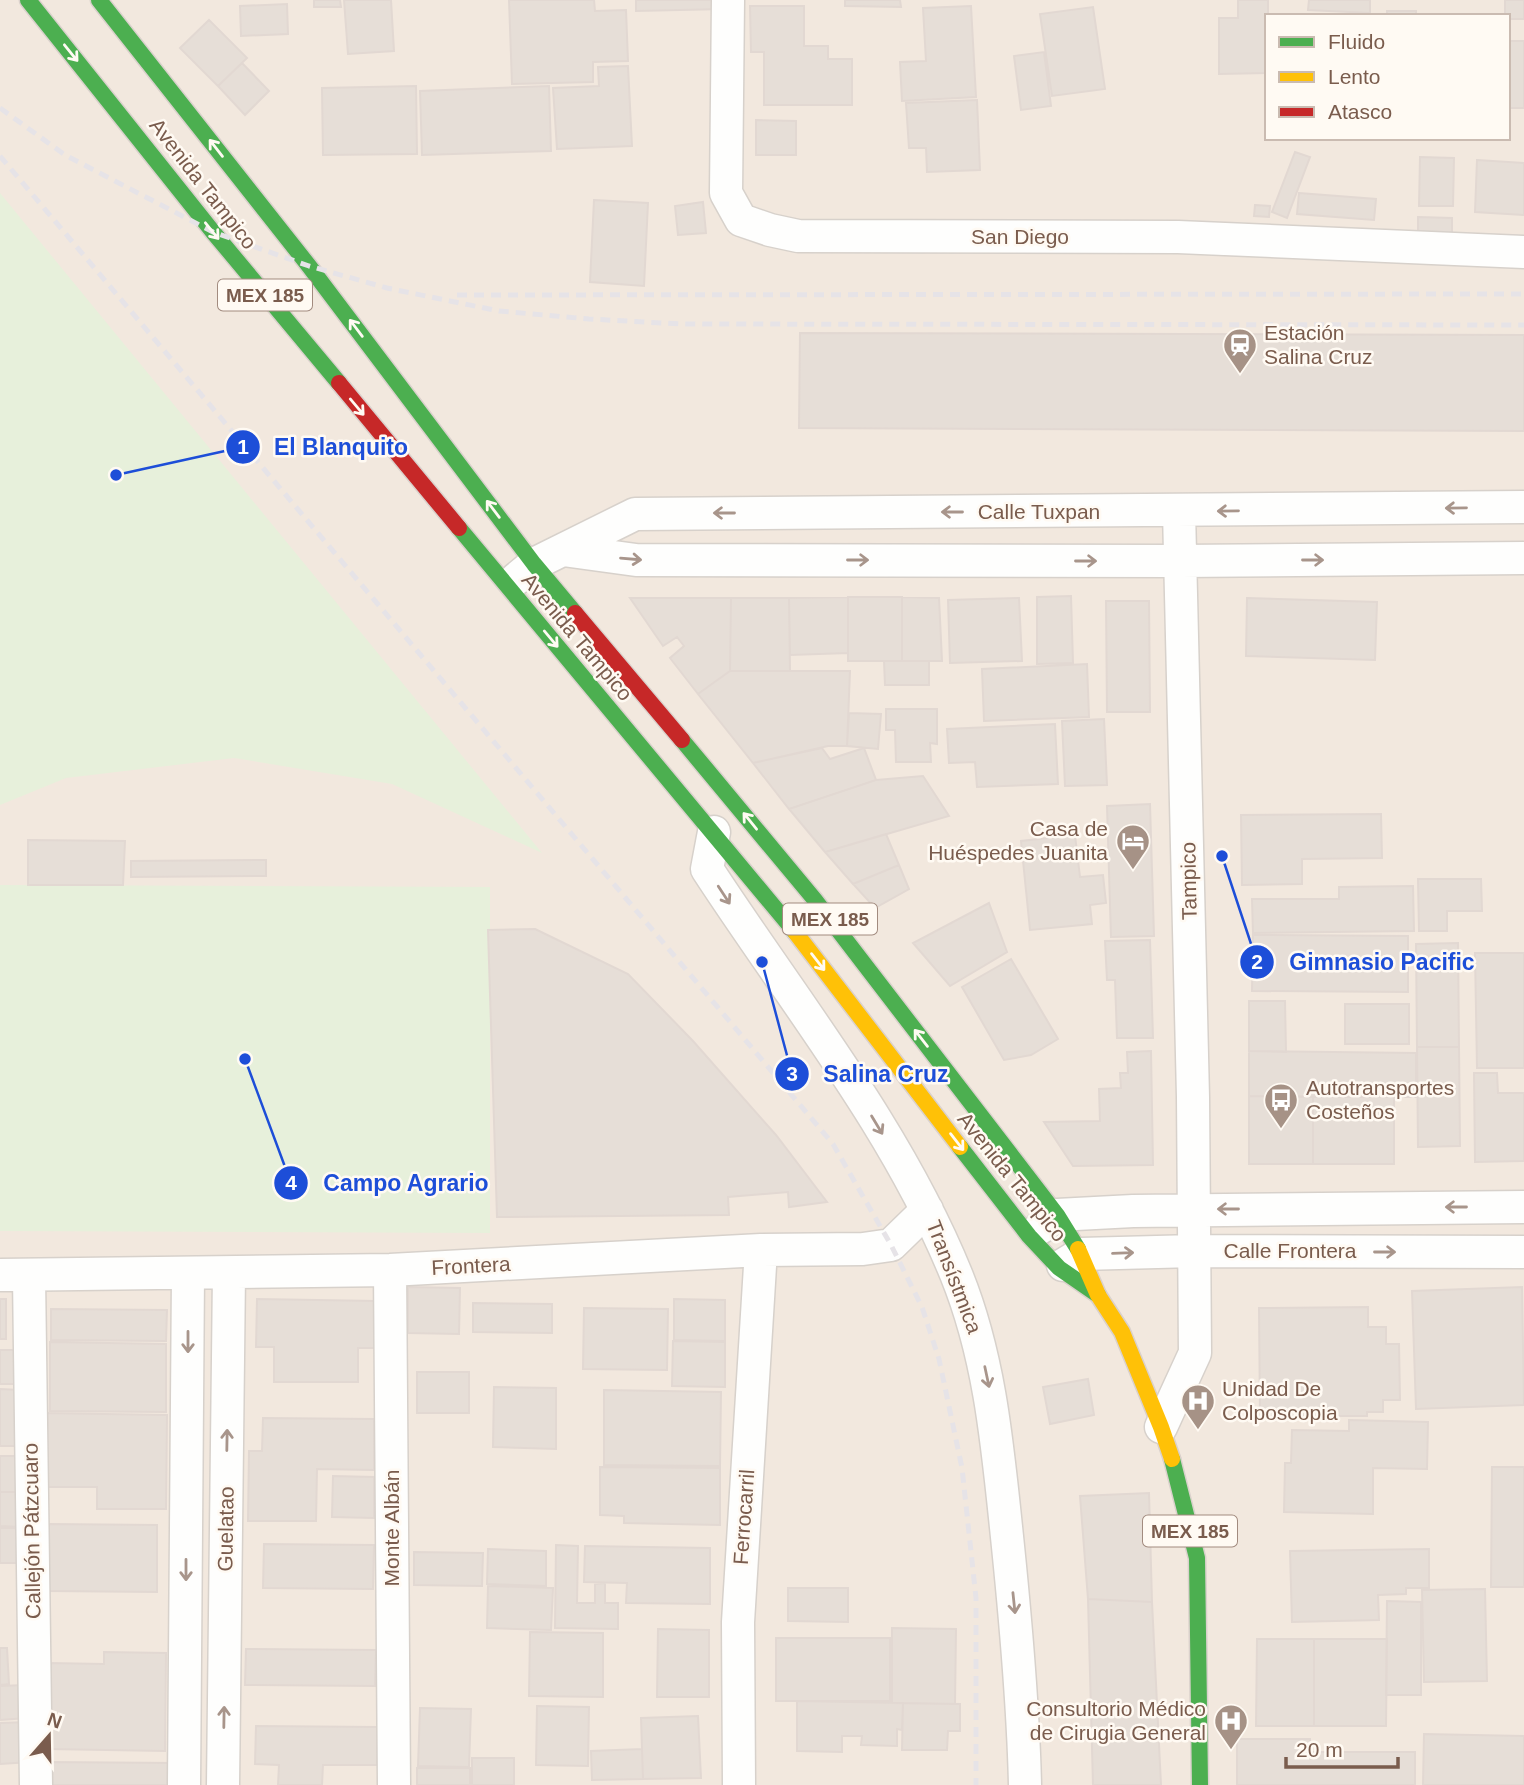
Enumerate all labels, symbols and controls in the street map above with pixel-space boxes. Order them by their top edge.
legend [1265,14,1510,140]
text: Fluido [1328,30,1385,53]
one-way arrow [64,43,79,61]
text: Lento [1328,65,1381,88]
text: Atasco [1328,100,1392,123]
street label: Avenida Tampico [145,114,261,253]
one-way arrow [208,140,223,158]
one-way arrow [205,222,220,240]
street label: San Diego [971,225,1069,248]
road number: MEX 185 [218,280,312,310]
one-way arrow [348,319,363,337]
place label: Estación Salina Cruz [1264,321,1373,368]
station icon: Estación Salina Cruz [1221,326,1259,375]
one-way arrow [350,397,365,415]
callout: El Blanquito [225,425,422,469]
text: El Blanquito [274,434,408,460]
text: 1 [237,435,249,458]
one-way arrow [486,500,500,519]
street label: Calle Tuxpan [978,500,1100,523]
one-way arrow [1445,501,1468,515]
one-way arrow [1217,504,1240,518]
one-way arrow [941,505,964,519]
one-way arrow [713,506,736,520]
one-way arrow [619,553,642,566]
one-way arrow [847,553,870,567]
one-way arrow [1302,553,1325,567]
one-way arrow [1074,554,1097,568]
street label: Avenida Tampico [517,568,637,705]
one-way arrow [543,629,559,647]
one-way arrow [742,812,758,830]
place label: Casa de Huéspedes Juanita [928,817,1108,864]
hotel icon: Casa de Huéspedes Juanita [1114,822,1152,871]
street label: Tampico [1176,842,1201,920]
one-way arrow [717,885,731,904]
road number: MEX 185 [783,903,877,934]
callout: Gimnasio Pacific [1240,940,1488,984]
text: Gimnasio Pacific [1289,949,1475,975]
text: 2 [1251,950,1263,973]
one-way arrow [810,952,825,970]
one-way arrow [913,1029,928,1047]
callout: Salina Cruz [775,1052,963,1096]
text: Salina Cruz [823,1061,949,1087]
text: 3 [786,1062,798,1085]
place label: Autotransportes Costeños [1306,1076,1454,1123]
bus stop icon: Autotransportes Costeños [1262,1081,1300,1130]
street label: Avenida Tampico [953,1108,1071,1246]
one-way arrow [870,1114,884,1134]
one-way arrow [949,1132,964,1151]
callout: Campo Agrario [274,1161,503,1205]
text: Campo Agrario [323,1170,489,1196]
text: 4 [285,1171,297,1194]
one-way arrow [1445,1200,1468,1214]
one-way arrow [1217,1202,1240,1215]
street label: Transístmica [922,1217,987,1337]
street label: Calle Frontera [1223,1239,1357,1262]
one-way arrow [1374,1245,1397,1258]
one-way arrow [1112,1246,1135,1260]
street label: Frontera [431,1252,512,1279]
one-way arrow [181,1330,195,1353]
one-way arrow [981,1365,994,1388]
place label: Unidad De Colposcopia [1222,1377,1338,1424]
hospital icon: Unidad De Colposcopia [1179,1382,1217,1431]
one-way arrow [220,1429,234,1452]
street label: Callejón Pátzcuaro [18,1443,45,1619]
street label: Ferrocarril [729,1468,758,1565]
street label: Monte Albán [380,1470,403,1586]
street label: Guelatao [213,1486,238,1572]
road number: MEX 185 [1143,1516,1237,1546]
one-way arrow [179,1558,193,1581]
one-way arrow [1008,1591,1021,1613]
place label: Consultorio Médico de Cirugia General [1026,1697,1206,1744]
north arrow [14,1701,84,1771]
hospital icon: Consultorio Médico de Cirugia General [1212,1702,1250,1751]
one-way arrow [217,1706,231,1729]
text: N [45,1708,65,1733]
scale bar [1286,1726,1398,1770]
text: 20 m [1296,1738,1343,1761]

